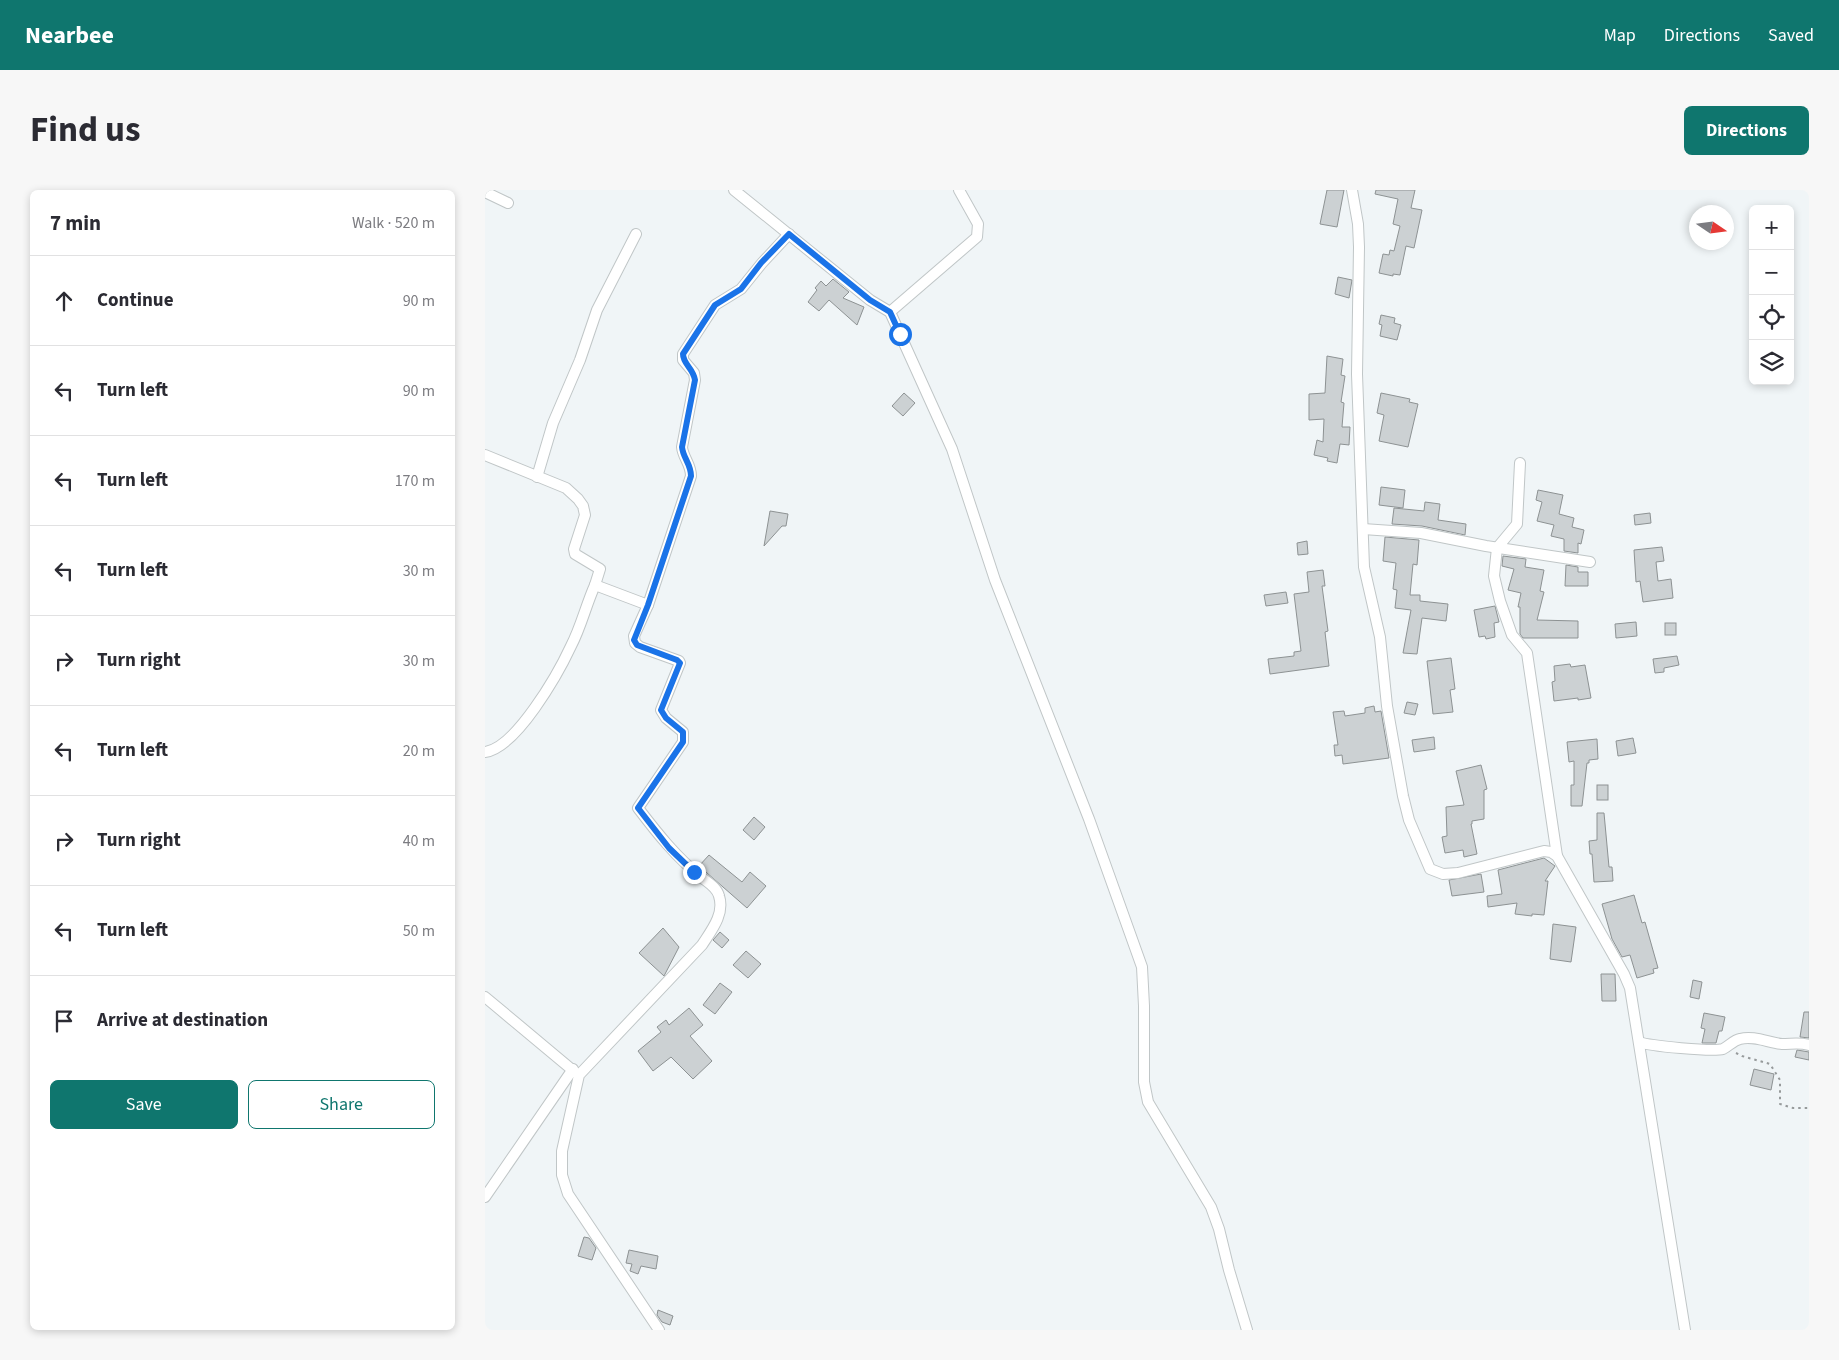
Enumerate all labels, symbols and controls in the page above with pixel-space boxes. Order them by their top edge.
text: Nearbee [25,18,114,53]
text: Map [1604,23,1636,48]
text: Directions [1664,23,1740,48]
text: Saved [1768,23,1814,48]
text: Find us [30,105,140,155]
button: Directions [1684,106,1809,155]
north arrow [1689,205,1734,250]
map controls [1749,205,1794,385]
button: + [1749,205,1794,250]
text: 7 min [50,208,101,238]
text: Walk · 520 m [352,212,435,234]
button: − [1749,250,1794,295]
icon: ahead [50,287,78,315]
text: Continue [97,287,174,314]
text: 90 m [403,290,435,312]
button: locate [1749,295,1794,340]
route start [889,323,912,346]
button: layers [1749,340,1794,385]
icon: left [50,377,78,405]
text: Turn left [97,377,168,404]
text: 90 m [403,380,435,402]
icon: left [50,467,78,495]
text: Turn left [97,467,168,494]
text: 170 m [395,470,435,492]
icon: left [50,557,78,585]
text: Turn left [97,557,168,584]
text: 30 m [403,560,435,582]
icon: right [50,647,78,675]
text: Turn right [97,647,181,674]
text: 30 m [403,650,435,672]
icon: left [50,737,78,765]
text: Turn left [97,737,168,764]
text: 20 m [403,740,435,762]
icon: right [50,827,78,855]
text: Turn right [97,827,181,854]
text: 40 m [403,830,435,852]
route end [683,861,706,884]
icon: left [50,917,78,945]
text: Turn left [97,917,168,944]
text: 50 m [403,920,435,942]
icon: arrive [50,1007,78,1035]
text: Arrive at destination [97,1007,268,1034]
button: Save [50,1080,238,1129]
button: Share [248,1080,435,1129]

